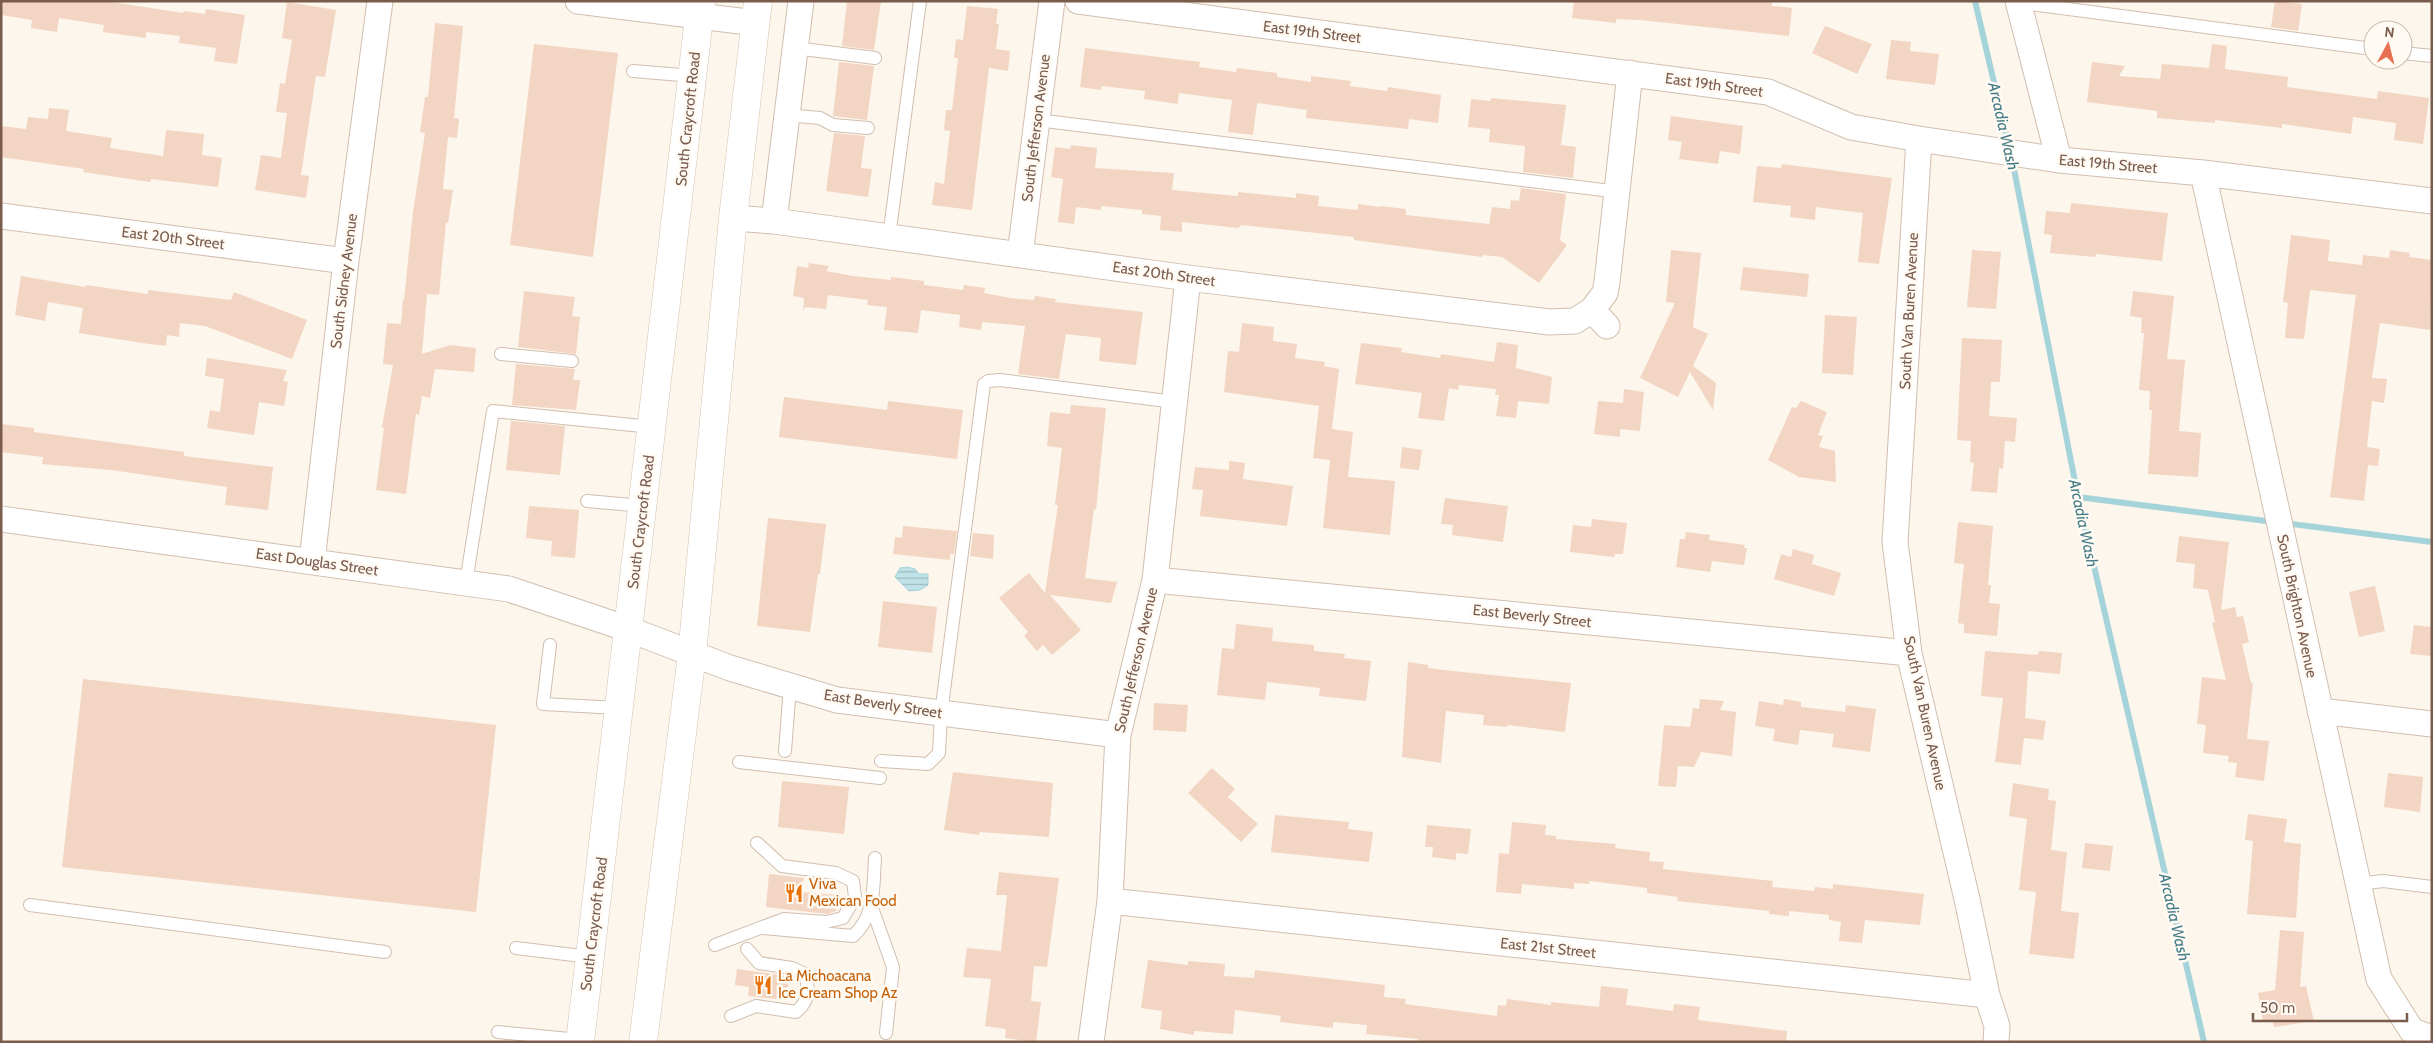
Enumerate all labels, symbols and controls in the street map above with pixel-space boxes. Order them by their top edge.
street label: East 19th Street [1262,17,1362,47]
north arrow [2363,20,2413,70]
text: N [2384,23,2396,42]
street label: South Craycroft Road [672,51,704,187]
street label: South Jefferson Avenue [1018,53,1054,203]
street label: East 19th Street [1664,69,1764,101]
water label: Arcadia Wash [1984,79,2023,172]
street label: East 19th Street [2058,151,2158,177]
street label: South Sidney Avenue [327,212,361,350]
street label: East 20th Street [120,223,226,253]
street label: South Van Buren Avenue [1896,232,1922,390]
street label: East 20th Street [1111,258,1217,290]
street label: South Craycroft Road [624,454,658,590]
water label: Arcadia Wash [2065,476,2102,569]
street label: South Brighton Avenue [2273,533,2321,680]
street label: East Douglas Street [255,544,379,580]
street label: South Jefferson Avenue [1111,585,1162,734]
street label: East Beverly Street [1472,601,1592,631]
street label: South Van Buren Avenue [1900,634,1950,792]
street label: East Beverly Street [823,686,943,722]
street label: South Craycroft Road [577,856,611,992]
water label: Arcadia Wash [2155,870,2194,963]
place label: Viva Mexican Food [809,875,897,910]
restaurant icon: Viva Mexican Food [783,882,805,904]
street label: East 21st Street [1499,934,1597,962]
place label: La Michoacana Ice Cream Shop Az [778,967,898,1002]
restaurant icon: La Michoacana Ice Cream Shop Az [752,974,774,996]
scale bar [2253,990,2407,1022]
text: 50 m [2260,999,2295,1017]

